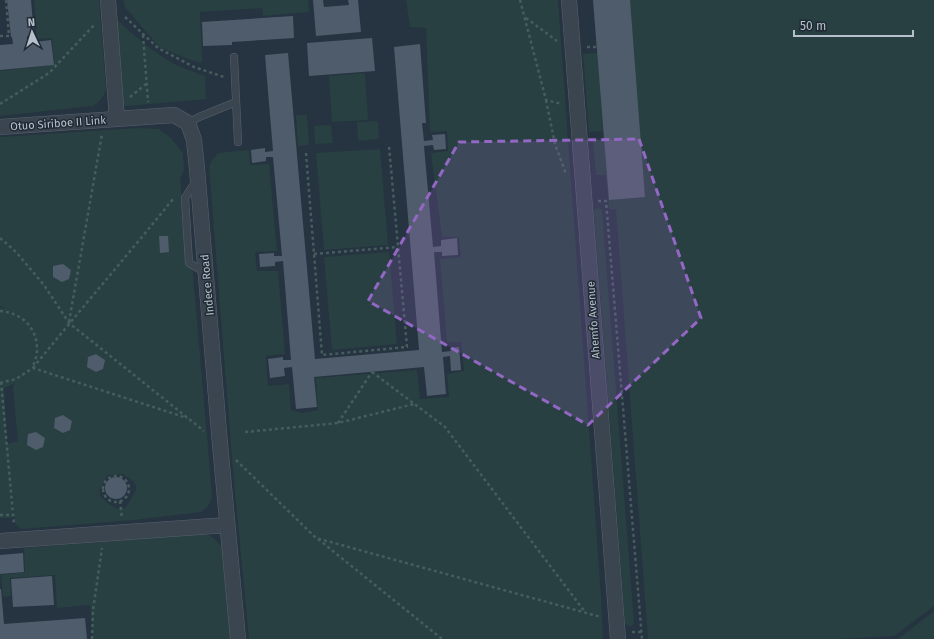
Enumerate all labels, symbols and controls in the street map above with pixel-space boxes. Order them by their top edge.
north arrow [12,12,52,52]
scale bar [794,12,913,38]
text: N [27,16,35,29]
text: 50 m [800,19,826,33]
street label: Otuo Siriboe II Link [10,114,107,133]
street label: Indece Road [198,254,217,316]
street label: Ahemfo Avenue [584,281,603,359]

